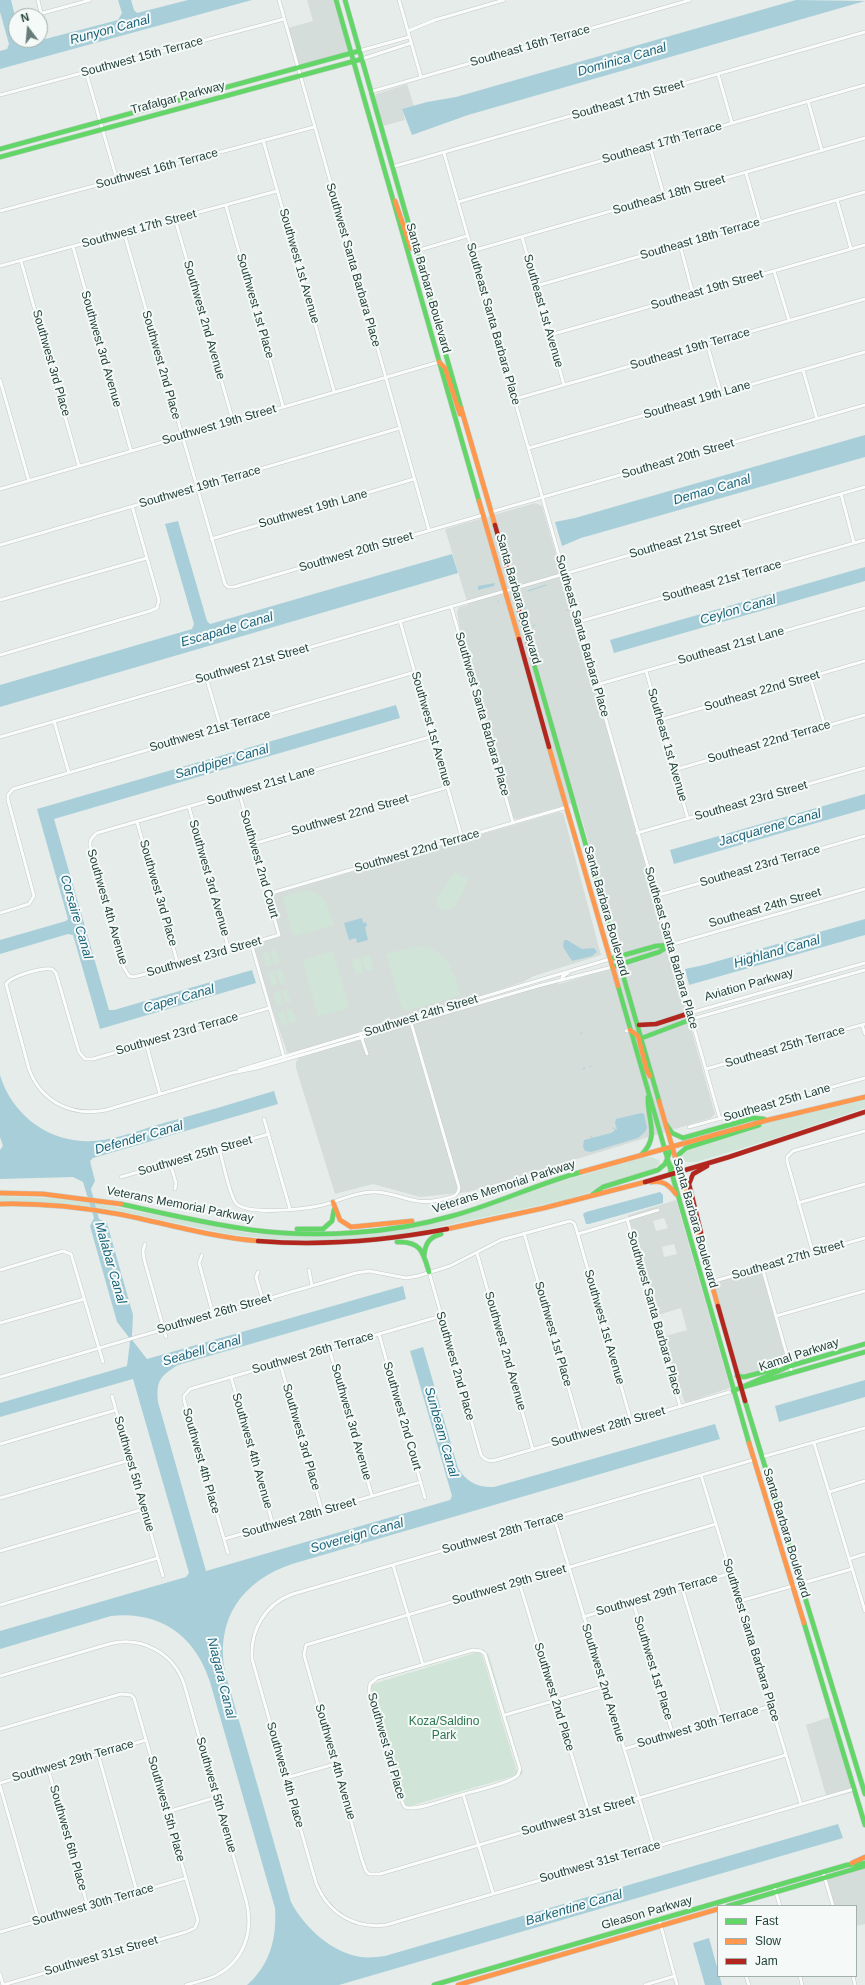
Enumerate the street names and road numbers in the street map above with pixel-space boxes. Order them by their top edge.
street label: Southeast 16th Terrace [468,22,592,70]
street label: Southwest 15th Terrace [79,34,205,80]
street label: Southeast 17th Street [570,77,686,123]
street label: Trafalgar Parkway [129,79,227,117]
street label: Southeast 17th Terrace [600,119,724,167]
street label: Southwest 16th Terrace [94,146,220,192]
street label: Southeast 18th Street [611,172,727,218]
street label: Southwest Santa Barbara Place [323,181,383,349]
street label: Southwest 17th Street [80,207,198,251]
street label: Southwest 1st Avenue [276,207,322,325]
street label: Southeast 18th Terrace [638,215,762,263]
street label: Santa Barbara Boulevard [403,221,453,355]
street label: Southeast Santa Barbara Place [463,241,523,407]
street label: Southwest 1st Place [233,252,277,360]
street label: Southeast 1st Avenue [520,253,566,369]
street label: Southwest 2nd Avenue [180,259,228,381]
street label: Southeast 19th Street [649,267,765,313]
street label: Southwest 3rd Avenue [77,289,125,409]
street label: Southwest 3rd Place [29,308,73,418]
street label: Southwest 2nd Place [139,309,183,421]
street label: Southeast 19th Terrace [628,325,752,373]
street label: Southeast 19th Lane [642,378,752,422]
street label: Southwest 19th Street [160,402,278,448]
street label: Southeast 20th Street [620,436,736,482]
street label: Southwest 19th Terrace [137,463,263,511]
street label: Southwest 19th Lane [257,487,369,531]
street label: Southeast 21st Street [628,516,742,562]
street label: Southwest 20th Street [297,529,415,575]
street label: Santa Barbara Boulevard [493,532,543,666]
street label: Southeast Santa Barbara Place [552,553,612,719]
street label: Southeast 21st Terrace [661,557,783,605]
street label: Southeast 21st Lane [676,624,786,668]
street label: Southwest Santa Barbara Place [452,630,512,798]
street label: Southwest 21st Street [194,641,310,687]
street label: Southeast 22nd Street [703,668,821,714]
street label: Southwest 1st Avenue [408,670,454,788]
street label: Southeast 1st Avenue [644,687,690,803]
street label: Southwest 21st Terrace [148,707,272,755]
street label: Southeast 22nd Terrace [706,718,832,766]
street label: Southwest 21st Lane [205,764,317,808]
street label: Southeast 23rd Street [693,778,809,824]
street label: Southwest 22nd Street [290,791,410,839]
street label: Southwest 2nd Court [237,808,281,920]
street label: Southwest 3rd Avenue [185,818,233,938]
street label: Southwest 22nd Terrace [353,826,481,876]
street label: Southwest 3rd Place [136,838,180,948]
street label: Southeast 23rd Terrace [698,842,822,890]
street label: Santa Barbara Boulevard [581,844,631,978]
street label: Southwest 4th Avenue [84,847,130,967]
street label: Southeast Santa Barbara Place [641,865,701,1031]
street label: Southeast 24th Street [707,885,823,931]
street label: Southwest 23rd Street [145,934,263,980]
street label: Aviation Parkway [703,965,795,1005]
street label: Southwest 24th Street [362,992,480,1040]
street label: Southwest 23rd Terrace [114,1010,240,1058]
street label: Southeast 25th Terrace [723,1023,847,1071]
street label: Southeast 25th Lane [722,1081,832,1125]
street label: Southwest 25th Street [136,1133,254,1179]
street label: Santa Barbara Boulevard [670,1156,720,1290]
street label: Veterans Memorial Parkway [431,1157,577,1217]
street label: Veterans Memorial Parkway [105,1184,255,1226]
street label: Southwest Santa Barbara Place [624,1229,684,1397]
street label: Southeast 27th Street [730,1237,846,1283]
street label: Southwest 1st Avenue [581,1268,627,1386]
street label: Southwest 1st Place [531,1280,575,1388]
street label: Southwest 2nd Avenue [481,1290,529,1412]
street label: Southwest 26th Street [155,1291,273,1337]
street label: Southwest 2nd Place [433,1310,477,1422]
street label: Southwest 26th Terrace [250,1329,376,1377]
street label: Kamal Parkway [757,1335,841,1375]
street label: Southwest 2nd Court [380,1360,424,1472]
street label: Southwest 3rd Avenue [327,1362,375,1482]
street label: Southwest 3rd Place [279,1382,323,1492]
street label: Southwest 4th Avenue [229,1391,275,1511]
street label: Southwest 28th Street [549,1404,667,1450]
street label: Southwest 4th Place [179,1406,223,1516]
street label: Southwest 5th Avenue [111,1414,157,1534]
street label: Santa Barbara Boulevard [759,1466,813,1600]
street label: Southwest 28th Street [240,1495,358,1541]
street label: Southwest 28th Terrace [440,1509,566,1557]
street label: Southwest Santa Barbara Place [719,1557,783,1723]
street label: Southwest 29th Street [450,1562,568,1608]
street label: Southwest 29th Terrace [594,1571,720,1619]
street label: Southwest 1st Place [630,1614,676,1722]
street label: Southwest 2nd Avenue [578,1622,628,1744]
street label: Southwest 2nd Place [531,1641,577,1753]
street label: Southwest 3rd Place [364,1691,408,1801]
street label: Southwest 4th Avenue [312,1702,358,1822]
street label: Southwest 30th Terrace [635,1703,761,1751]
street label: Southwest 4th Place [263,1720,307,1830]
street label: Southwest 5th Avenue [193,1735,239,1855]
street label: Southwest 29th Terrace [10,1737,136,1785]
street label: Southwest 5th Place [144,1754,188,1864]
street label: Southwest 6th Place [46,1783,90,1893]
street label: Southwest 31st Street [520,1793,636,1839]
street label: Southwest 31st Terrace [538,1838,662,1886]
street label: Southwest 30th Terrace [30,1881,156,1929]
street label: Gleason Parkway [600,1893,694,1933]
street label: Southwest 31st Street [43,1933,159,1979]

